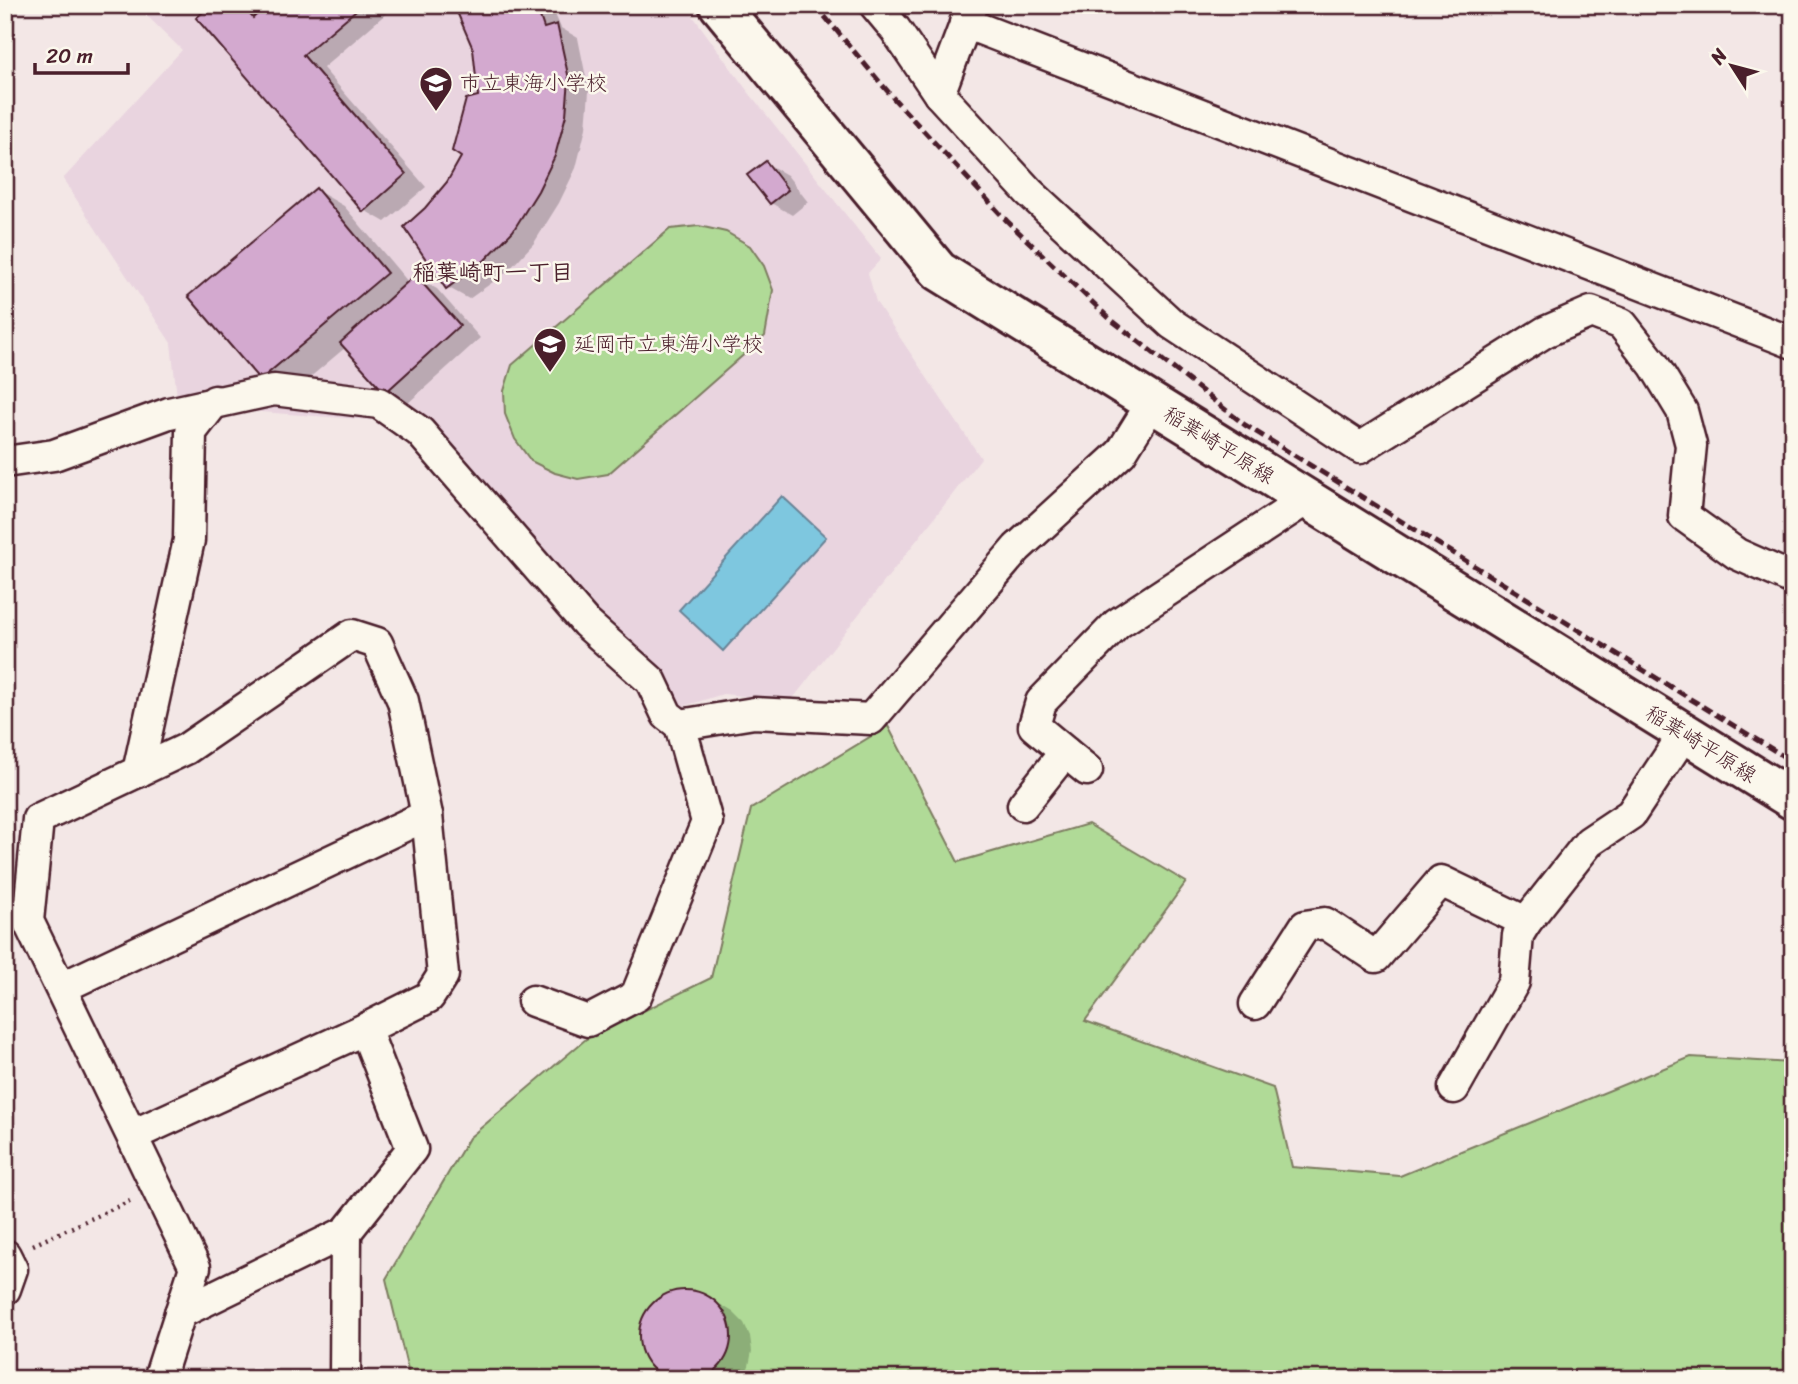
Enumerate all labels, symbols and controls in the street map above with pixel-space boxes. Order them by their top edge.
scale bar [35,32,128,76]
north arrow [1696,32,1766,102]
text: 20 m [46,37,93,75]
text: N [1701,41,1736,72]
school or university icon: 市立東海小学校 [417,64,455,113]
place label: 市立東海小学校 [460,64,607,102]
district label: 稲葉崎町一丁目 [413,252,574,293]
school or university icon: 延岡市立東海小学校 [531,325,569,374]
place label: 延岡市立東海小学校 [574,325,763,363]
street label: 稲葉崎平原線 [1156,396,1282,494]
street label: 稲葉崎平原線 [1638,695,1764,793]

